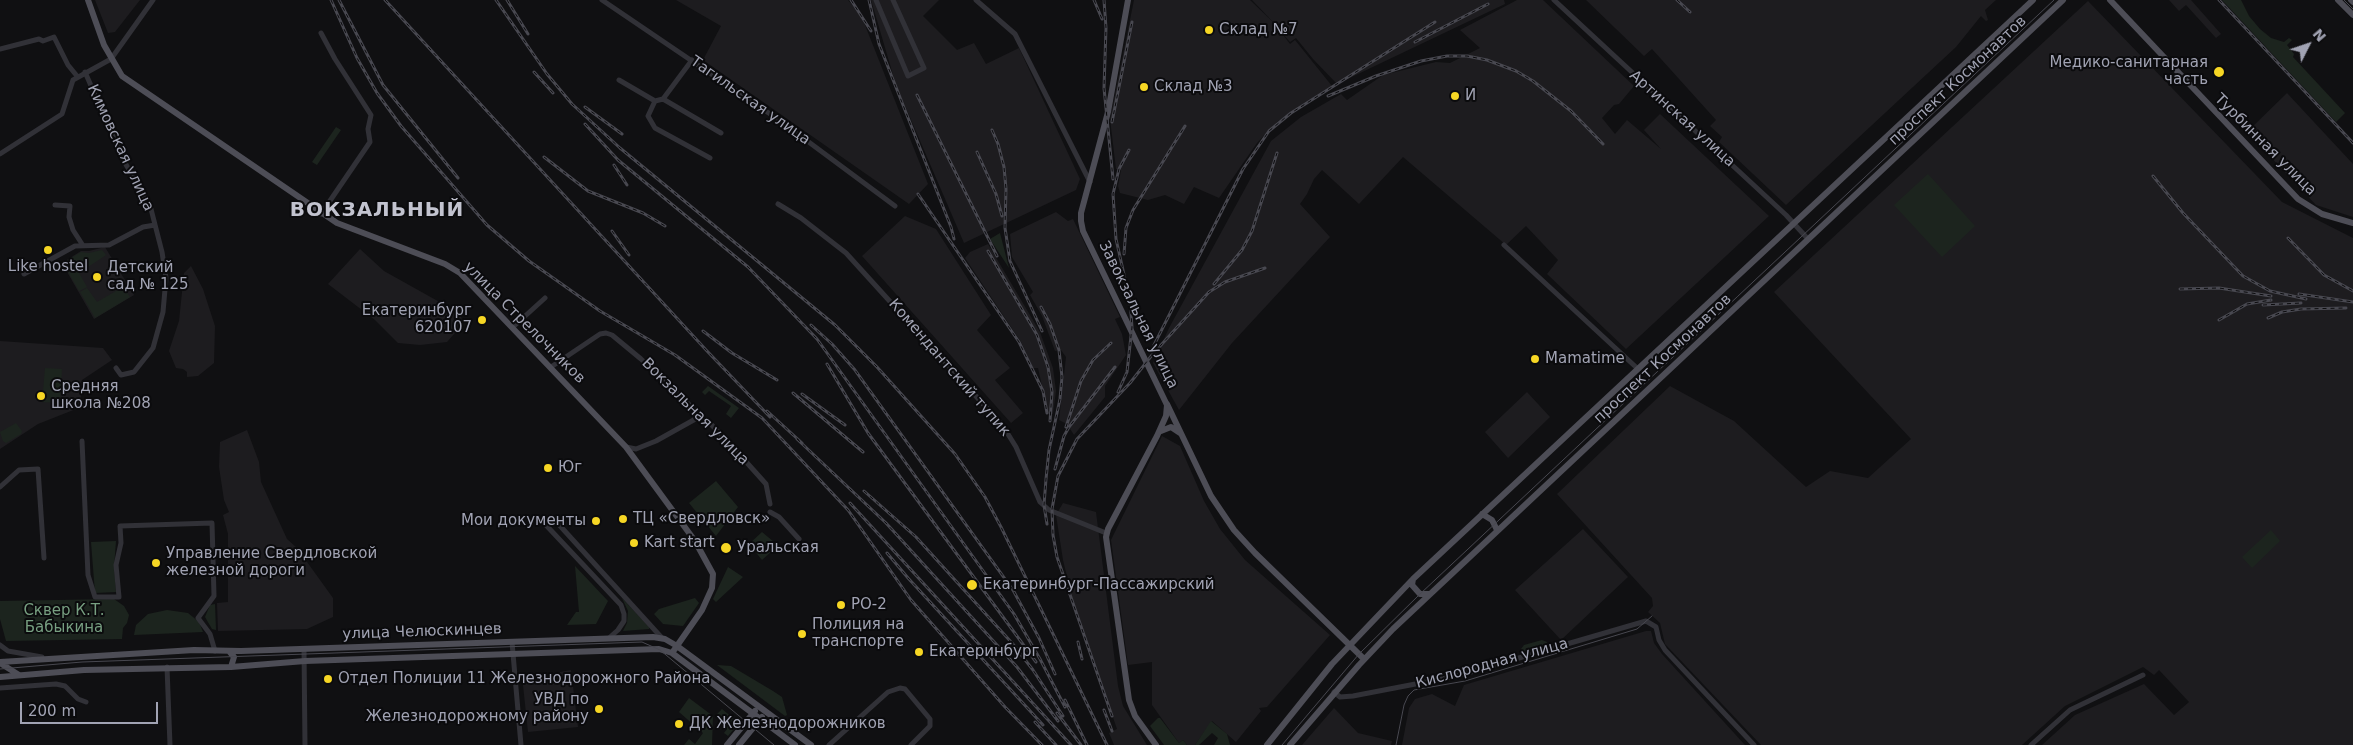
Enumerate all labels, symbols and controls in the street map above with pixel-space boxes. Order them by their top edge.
street label: проспект Космонавтов [1885,13,2031,149]
north arrow [2283,20,2333,70]
place label: Склад №7 [1219,21,1298,39]
marker: Склад №7 [1203,24,1215,36]
text: N [2309,25,2329,45]
street label: Тагильская улица [687,53,813,149]
place label: Медико-санитарная часть [2050,54,2208,89]
marker: Медико-санитарная часть [2212,65,2226,79]
street label: Артинская улица [1625,67,1739,171]
place label: Склад №3 [1154,78,1233,96]
marker: Склад №3 [1138,81,1150,93]
street label: Кимовская улица [83,82,157,214]
place label: И [1465,87,1476,105]
marker: И [1449,90,1461,102]
street label: Турбинная улица [2210,90,2320,200]
district label: ВОКЗАЛЬНЫЙ [289,199,465,223]
street label: Завокзальная улица [1094,238,1182,392]
marker: Like hostel [42,244,54,256]
place label: Like hostel [8,258,88,276]
street label: улица Стрелочников [459,258,589,388]
place label: Детский сад № 125 [107,259,189,294]
marker: Детский сад № 125 [91,271,103,283]
street label: проспект Космонавтов [1590,291,1736,427]
street label: Комендантский тупик [884,296,1014,440]
place label: Екатеринбург 620107 [362,302,472,337]
marker: Екатеринбург 620107 [476,314,488,326]
place label: Mamatime [1545,350,1625,368]
marker: Mamatime [1529,353,1541,365]
street label: Вокзальная улица [638,355,752,469]
place label: Средняя школа №208 [51,378,151,413]
marker: Средняя школа №208 [35,390,47,402]
place label: Юг [558,459,582,477]
marker: Юг [542,462,554,474]
place label: ТЦ «Свердловск» [633,510,770,528]
place label: Мои документы [461,512,586,530]
marker: ТЦ «Свердловск» [617,513,629,525]
marker: Мои документы [590,515,602,527]
place label: Kart start [644,534,715,552]
marker: Kart start [628,537,640,549]
place label: Уральская [737,539,819,557]
marker: Уральская [719,541,733,555]
place label: Управление Свердловской железной дороги [166,545,377,580]
marker: Управление Свердловской железной дороги [150,557,162,569]
place label: Екатеринбург-Пассажирский [983,576,1214,594]
marker: Екатеринбург-Пассажирский [965,578,979,592]
place label: РО-2 [851,596,887,614]
marker: РО-2 [835,599,847,611]
park label: Сквер К.Т. Бабыкина [23,602,105,637]
place label: Полиция на транспорте [812,616,905,651]
street label: улица Челюскинцев [342,620,502,644]
marker: Полиция на транспорте [796,628,808,640]
street label: Кислородная улица [1414,635,1570,693]
place label: Екатеринбург [929,643,1039,661]
marker: Екатеринбург [913,646,925,658]
place label: Отдел Полиции 11 Железнодорожного Района [338,670,711,688]
marker: Отдел Полиции 11 Железнодорожного Района [322,673,334,685]
place label: УВД по Железнодорожному району [366,691,589,726]
scale bar [22,692,160,724]
text: 200 m [28,702,76,720]
marker: УВД по Железнодорожному району [593,703,605,715]
place label: ДК Железнодорожников [689,715,886,733]
marker: ДК Железнодорожников [673,718,685,730]

